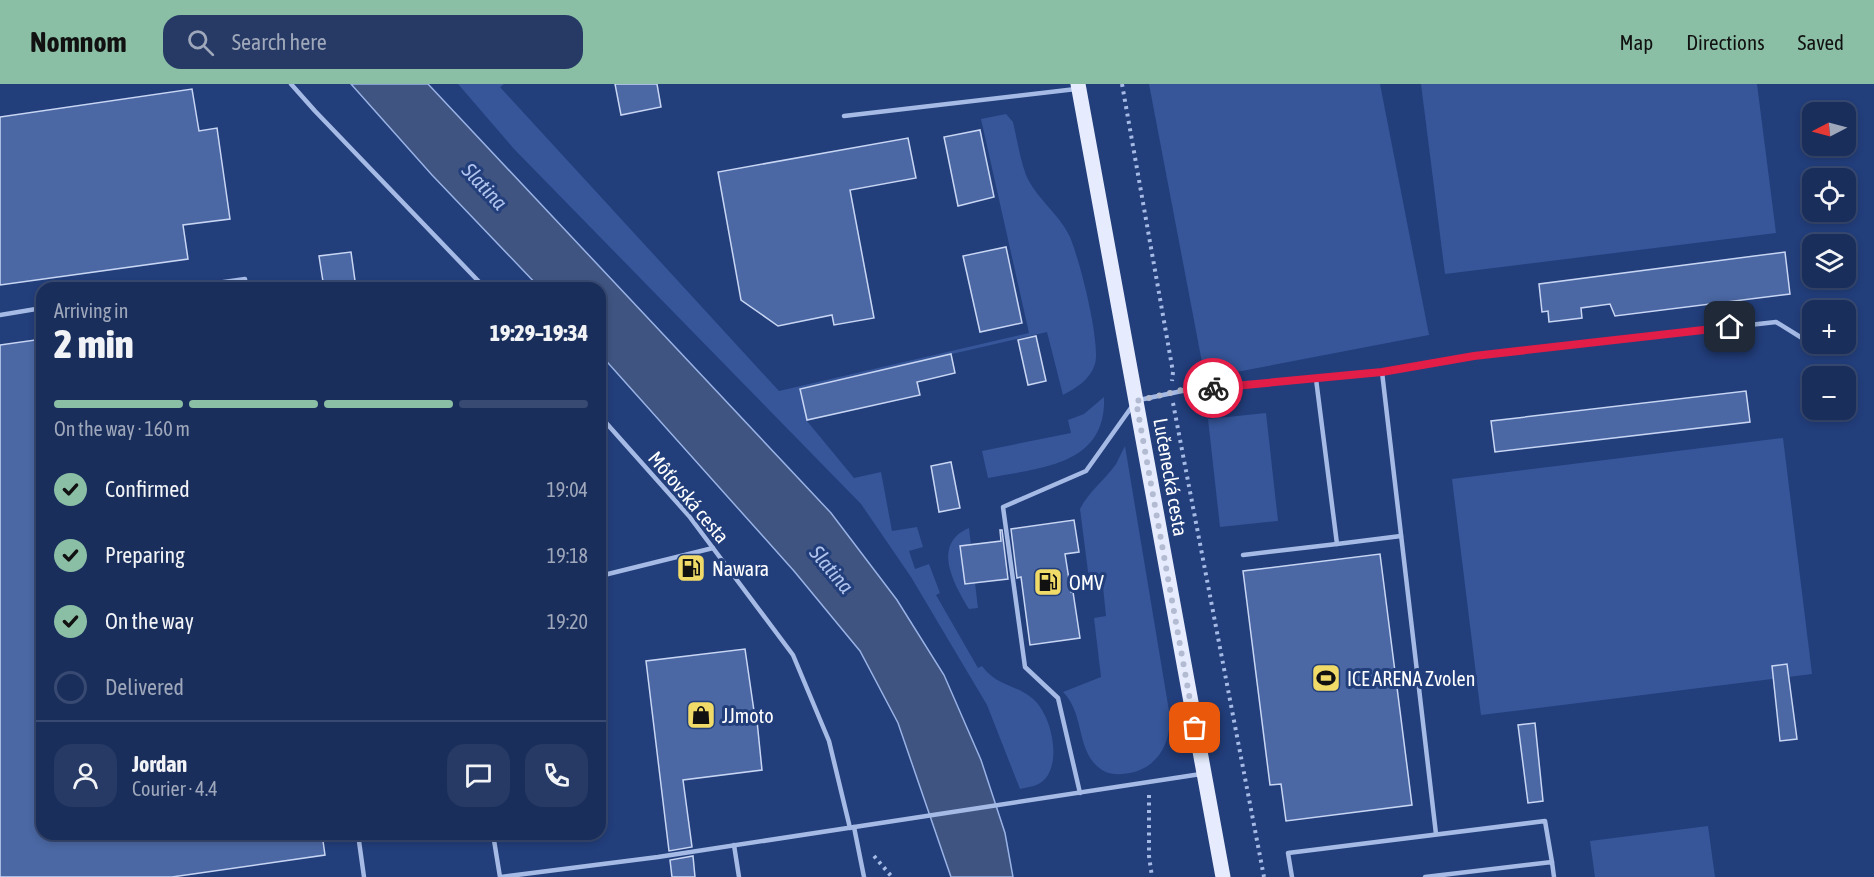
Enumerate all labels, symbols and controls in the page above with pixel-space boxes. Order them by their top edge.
search box [163,15,583,69]
text: Nomnom [30,26,127,58]
icon: search [184,26,217,59]
text: Search here [232,29,327,55]
text: Map [1619,30,1653,54]
text: Directions [1686,30,1765,54]
text: Saved [1798,30,1844,54]
north arrow [1802,102,1856,156]
map controls [1802,102,1856,420]
water label: Slatina [457,157,513,214]
button: locate [1802,168,1856,222]
button: layers [1802,234,1856,288]
text: Arriving in [54,299,128,322]
button: + [1802,300,1856,354]
pin [1704,301,1755,352]
icon: home [1713,310,1746,343]
text: 19:29–19:34 [490,320,588,346]
text: 2 min [54,322,134,366]
courier [1183,358,1243,418]
button: − [1802,366,1856,420]
icon: bike [1197,372,1230,405]
street label: Lučenecká cesta [1149,416,1193,538]
text: On the way · 160 m [54,417,190,440]
street label: Môťovská cesta [644,447,734,547]
icon: check [54,473,87,506]
text: Confirmed [105,476,190,502]
text: 19:04 [546,478,588,501]
icon: check [54,539,87,572]
water label: Slatina [805,540,859,598]
text: Preparing [105,542,185,568]
text: 19:18 [547,544,588,567]
fuel station icon: Nawara [675,552,707,584]
place label: Nawara [712,557,769,580]
fuel station icon: OMV [1032,566,1064,598]
place label: OMV [1069,571,1104,594]
icon: check [54,605,87,638]
text: On the way [105,608,194,634]
text: 19:20 [547,610,588,633]
sports icon: ICE ARENA Zvolen [1310,662,1342,694]
place label: ICE ARENA Zvolen [1347,667,1475,690]
text: Delivered [105,674,184,700]
shop icon: JJmoto [685,699,717,731]
pin [1169,702,1220,753]
place label: JJmoto [722,704,774,727]
icon: bag [1178,711,1211,744]
button: person [54,744,117,807]
button: chat [447,744,510,807]
button: phone [525,744,588,807]
text: Jordan [132,751,187,777]
text: Courier · 4.4 [132,777,218,800]

